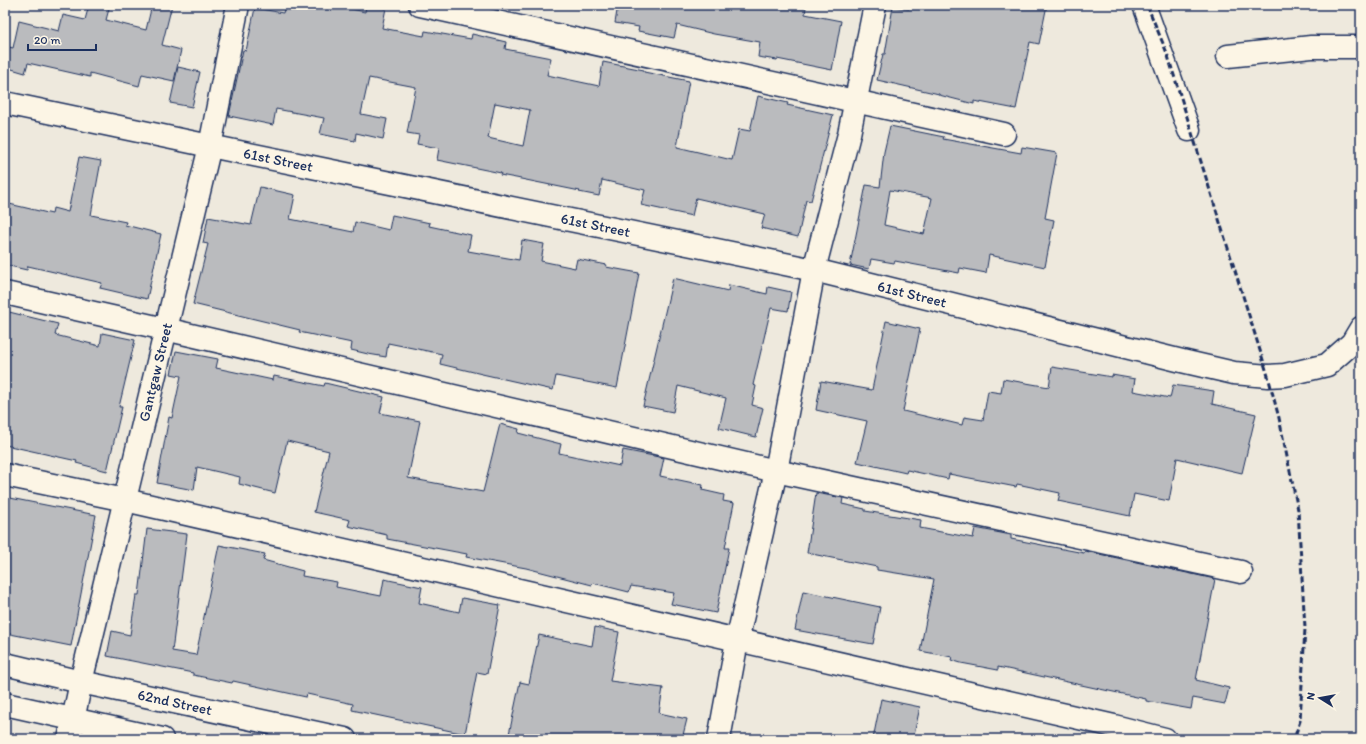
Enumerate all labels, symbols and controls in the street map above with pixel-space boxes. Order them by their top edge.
scale bar [28,26,96,52]
text: 20 m [34,33,61,47]
street label: 61st Street [242,144,315,176]
street label: 61st Street [559,209,632,241]
street label: 61st Street [876,277,949,312]
street label: Gantgaw Street [135,321,176,423]
north arrow [1300,678,1340,718]
street label: 62nd Street [136,685,214,719]
text: N [1304,691,1318,701]

